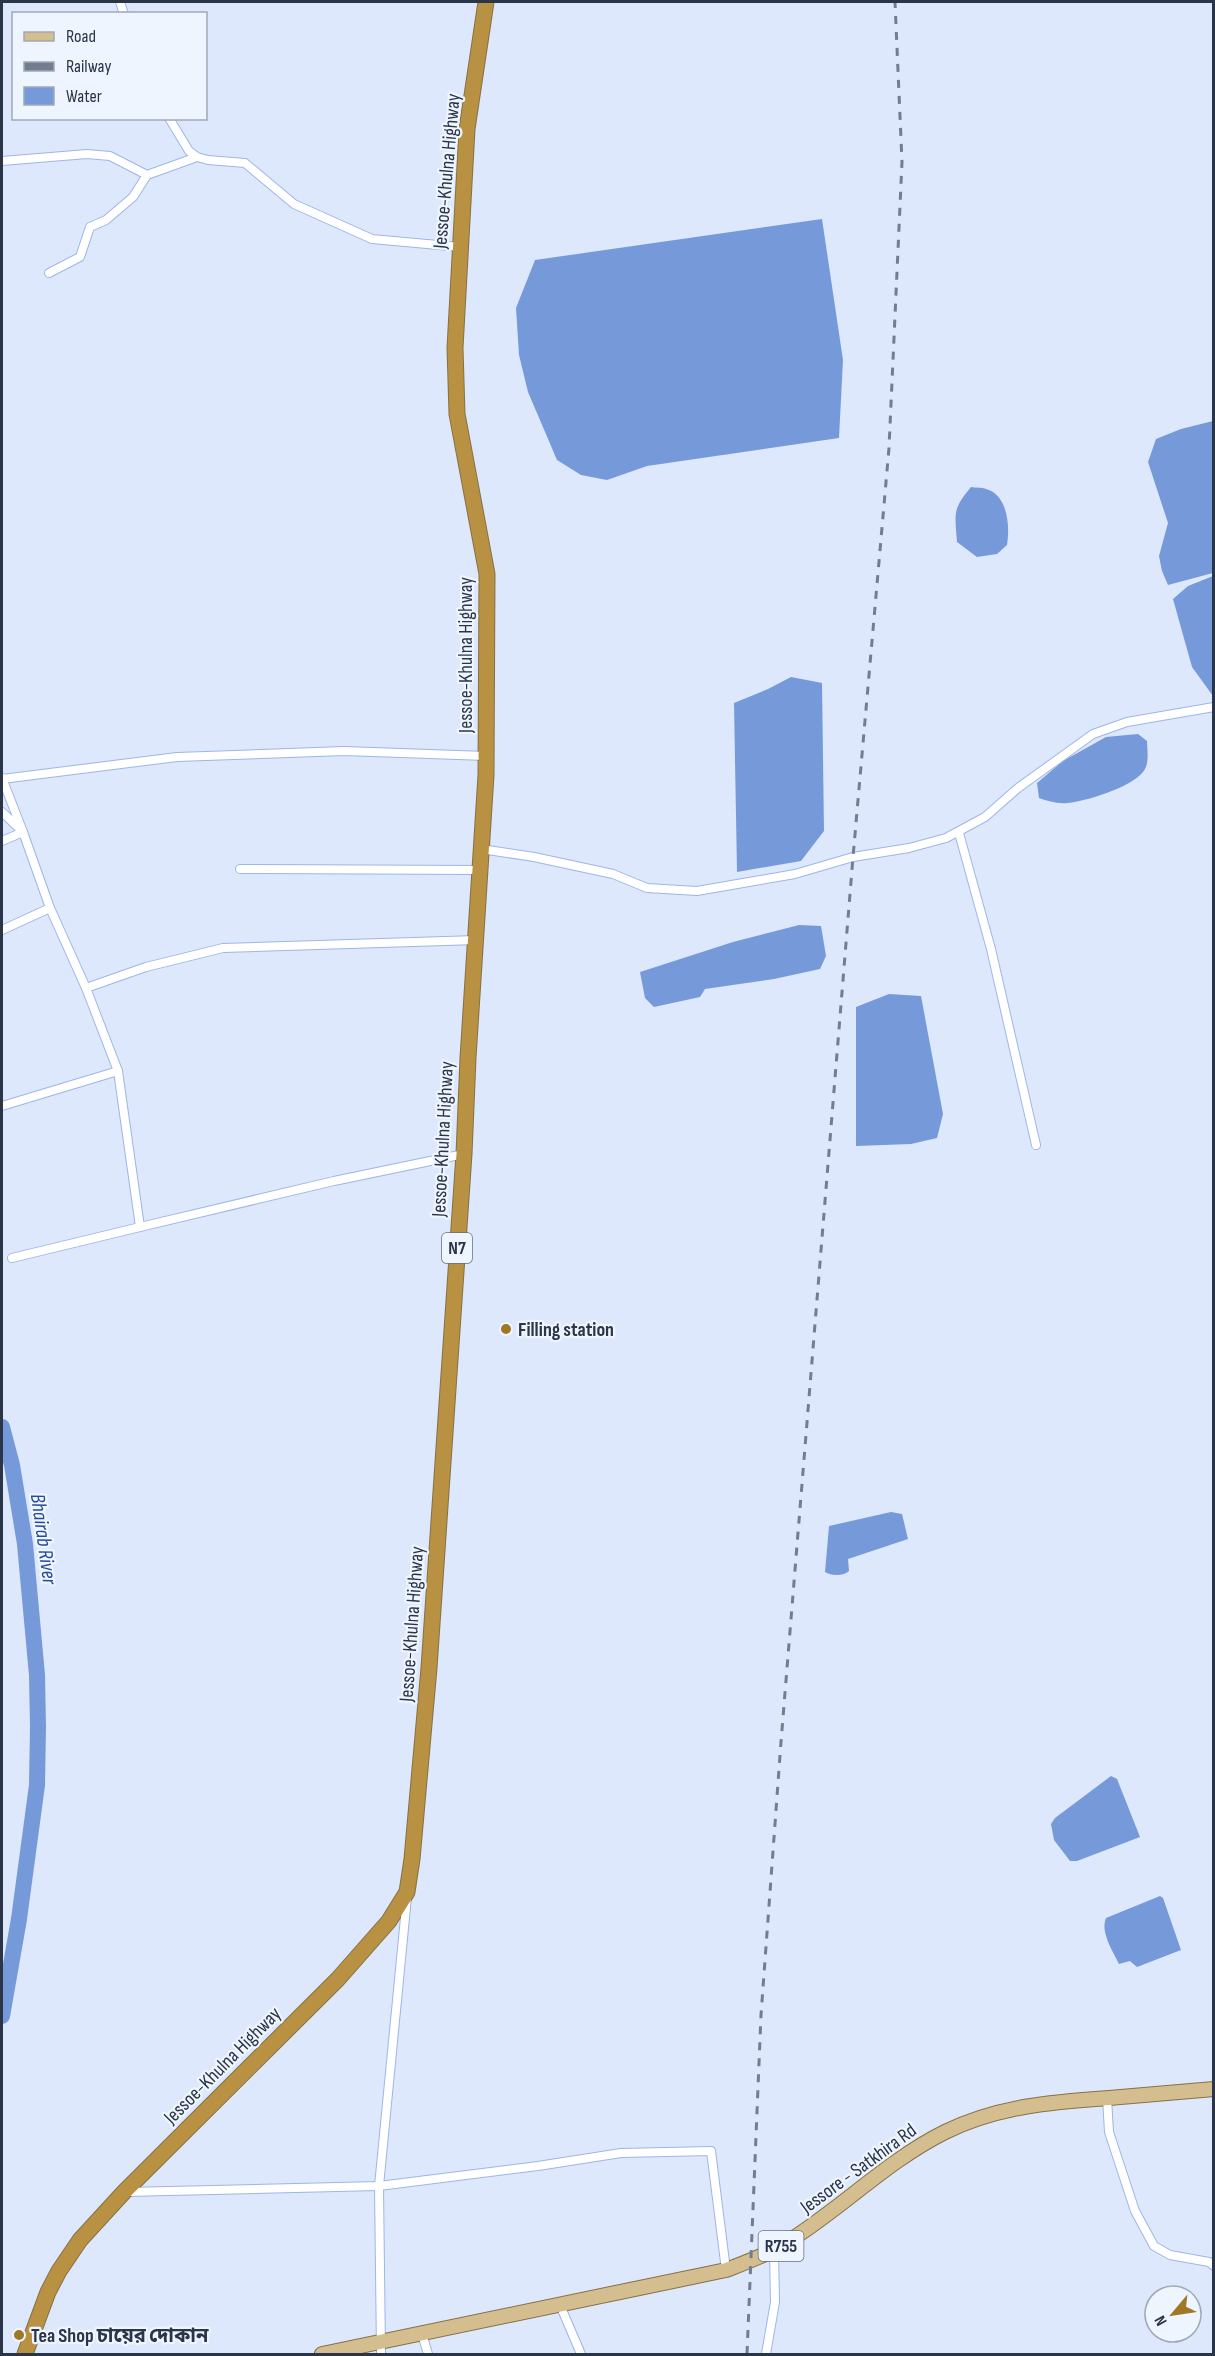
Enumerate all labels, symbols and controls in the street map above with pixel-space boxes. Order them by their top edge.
legend [12,12,207,120]
text: Road [66,26,96,47]
text: Railway [66,56,111,77]
text: Water [66,86,102,107]
street label: Jessoe-Khulna Highway [428,92,466,251]
street label: Jessoe-Khulna Highway [454,577,478,734]
street label: Jessoe-Khulna Highway [427,1060,459,1218]
road number: N7 [442,1233,472,1263]
place label: Filling station [518,1318,614,1342]
marker: Filling station [499,1322,513,1336]
water label: Bhairab River [25,1492,62,1587]
street label: Jessoe-Khulna Highway [395,1545,429,1704]
street label: Jessoe-Khulna Highway [158,2002,286,2130]
street label: Jessore - Satkhira Rd [795,2119,921,2220]
road number: R755 [758,2231,804,2261]
north arrow [1143,2284,1203,2344]
text: N [1151,2312,1172,2329]
place label: Tea Shop চায়ের দোকান [31,2324,209,2348]
marker: Tea Shop চায়ের দোকান [12,2328,26,2342]

